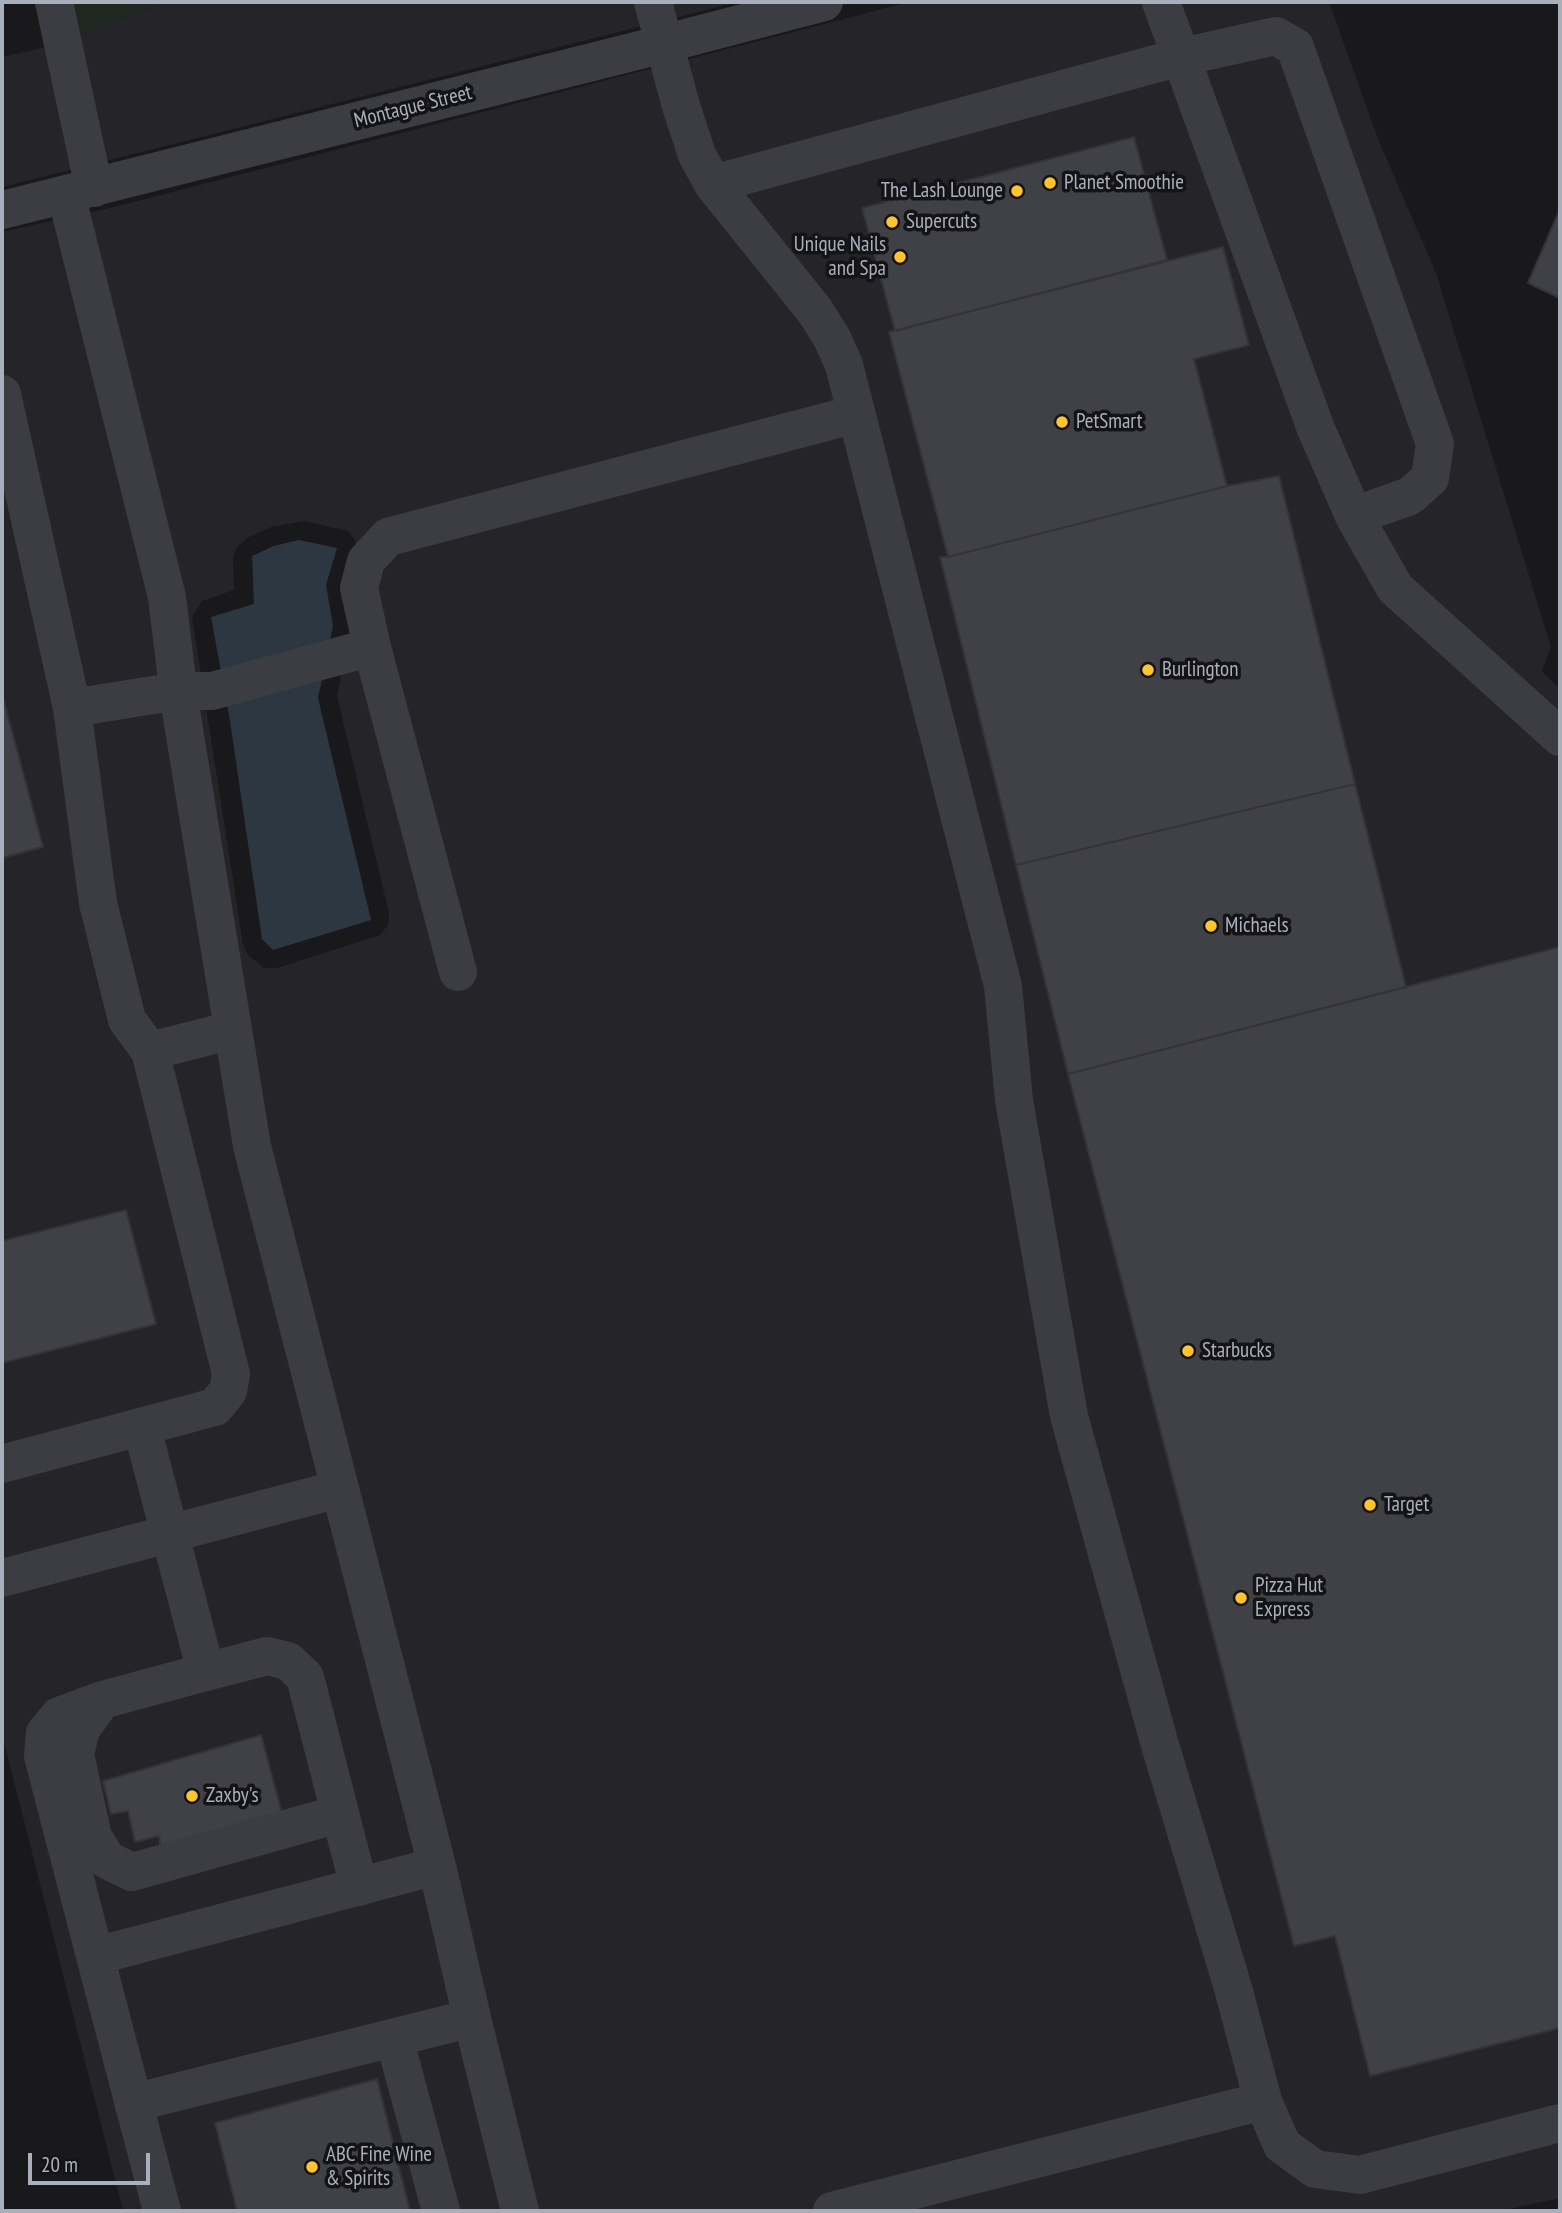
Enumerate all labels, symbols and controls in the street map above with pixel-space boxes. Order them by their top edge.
street label: Montague Street [351,80,475,134]
place label: Planet Smoothie [1064,170,1184,196]
marker: Planet Smoothie [1042,175,1058,191]
place label: The Lash Lounge [881,178,1003,204]
marker: The Lash Lounge [1009,183,1025,199]
place label: Supercuts [906,209,977,235]
marker: Supercuts [884,214,900,230]
place label: Unique Nails and Spa [794,232,886,282]
marker: Unique Nails and Spa [892,249,908,265]
place label: PetSmart [1076,409,1142,435]
marker: PetSmart [1054,414,1070,430]
place label: Burlington [1162,657,1238,683]
marker: Burlington [1140,662,1156,678]
place label: Michaels [1225,913,1289,939]
marker: Michaels [1203,918,1219,934]
place label: Starbucks [1202,1338,1272,1364]
marker: Starbucks [1180,1343,1196,1359]
place label: Target [1384,1492,1429,1518]
marker: Target [1362,1497,1378,1513]
place label: Pizza Hut Express [1255,1573,1323,1623]
marker: Pizza Hut Express [1233,1590,1249,1606]
place label: Zaxby's [206,1783,259,1809]
marker: Zaxby's [184,1788,200,1804]
scale bar [32,2140,154,2184]
place label: ABC Fine Wine & Spirits [326,2142,432,2192]
text: 20 m [41,2151,78,2178]
marker: ABC Fine Wine & Spirits [304,2159,320,2175]

